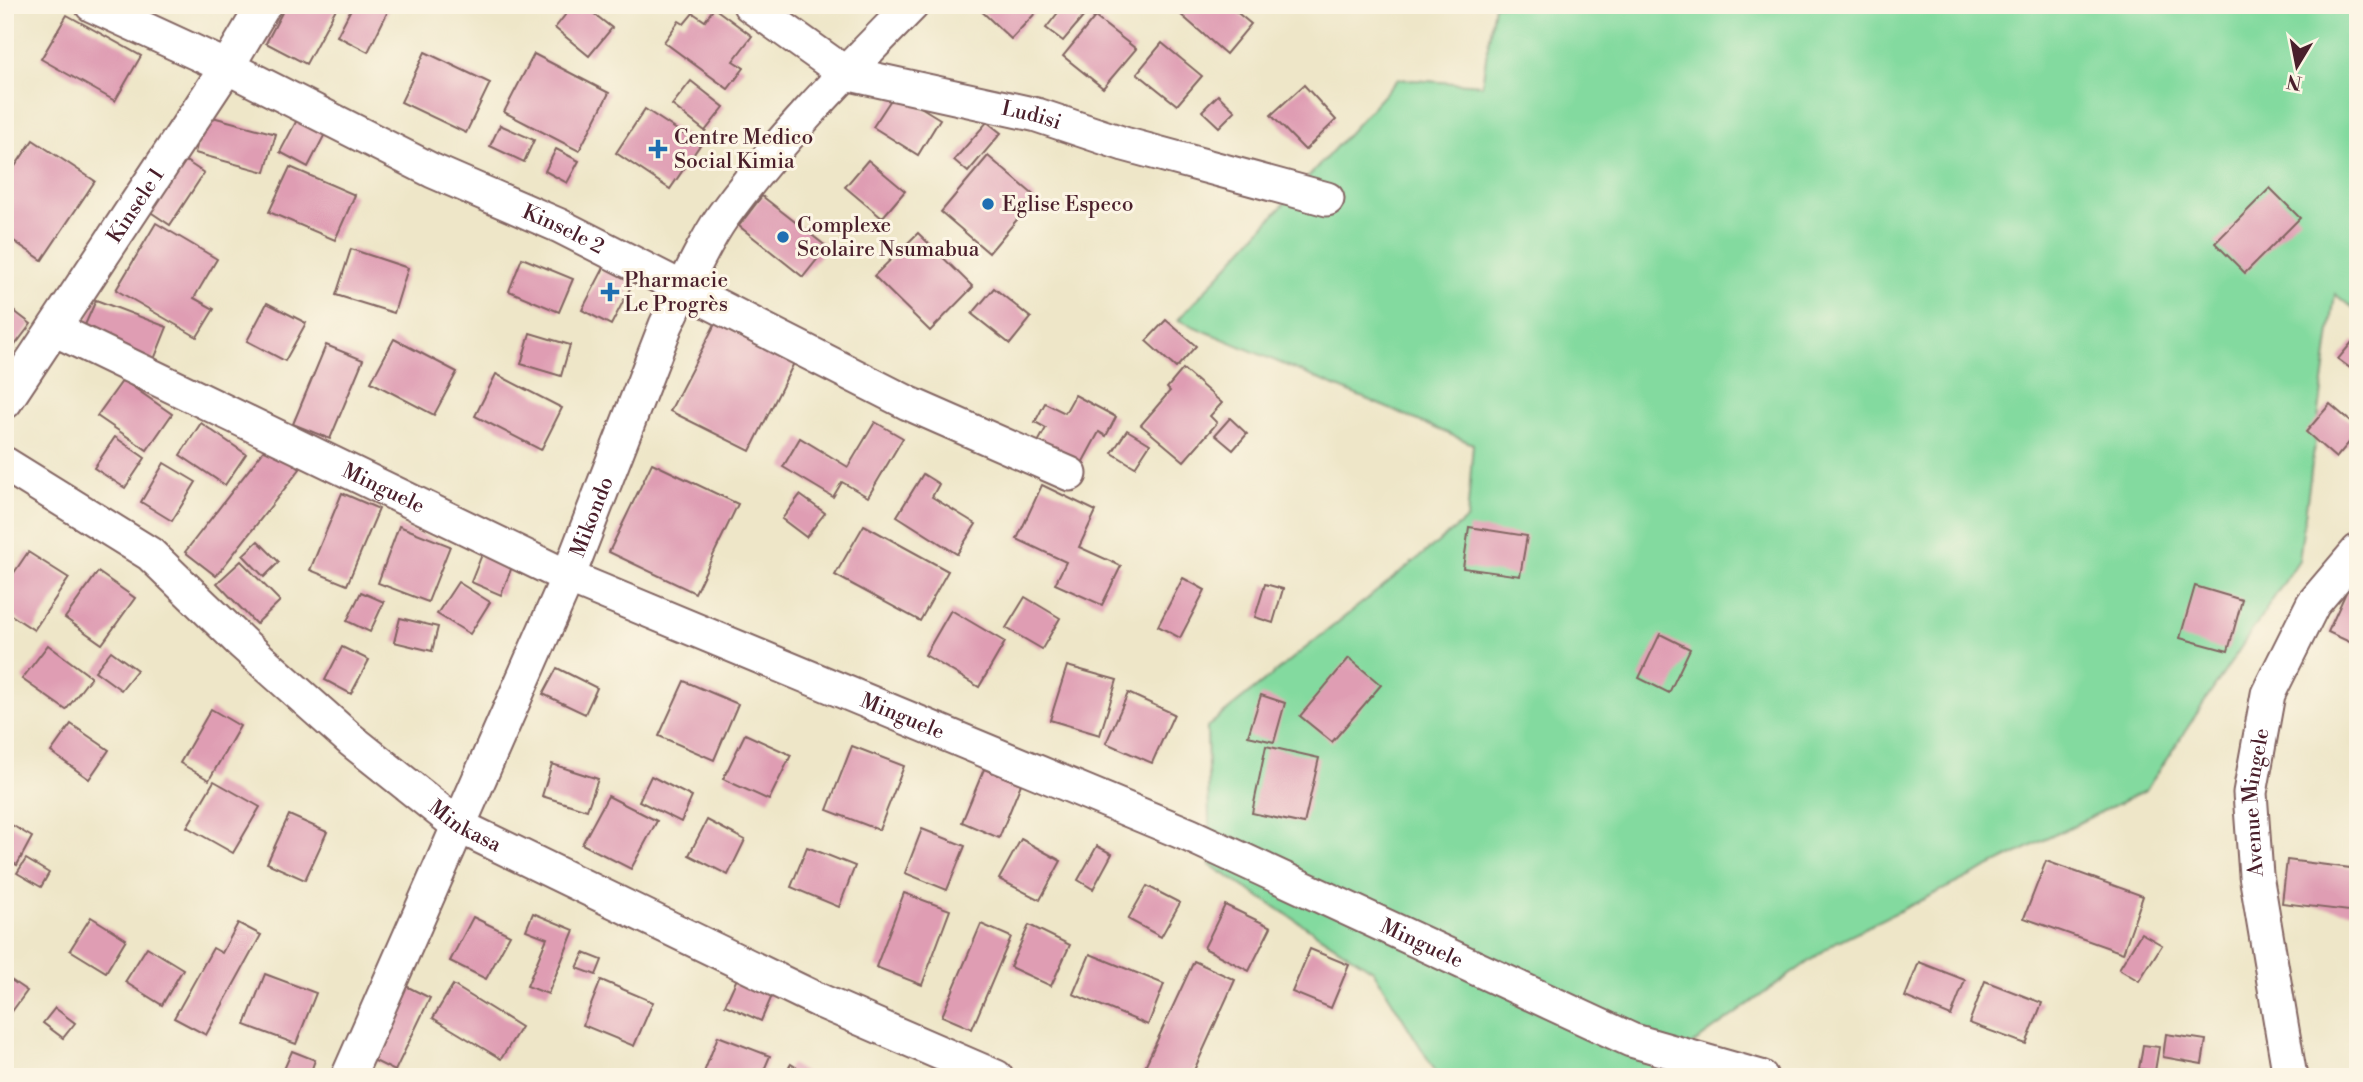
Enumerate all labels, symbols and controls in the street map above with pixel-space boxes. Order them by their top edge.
north arrow [2262,32,2332,102]
text: N [2285,69,2304,95]
street label: Ludisi [999,96,1065,136]
place label: Centre Medico Social Kimia [674,125,813,175]
marker: Centre Medico Social Kimia [648,139,668,159]
street label: Kinsele 1 [102,163,170,248]
place label: Eglise Especo [1002,192,1134,218]
marker: Eglise Especo [980,196,996,212]
street label: Kinsele 2 [518,199,608,260]
place label: Complexe Scolaire Nsumabua [797,213,980,263]
marker: Complexe Scolaire Nsumabua [775,229,791,245]
place label: Pharmacie Le Progrès [624,268,728,318]
marker: Pharmacie Le Progrès [602,284,618,300]
street label: Minguele [338,458,429,520]
street label: Mikondo [565,473,620,561]
street label: Minguele [856,688,948,746]
street label: Avenue Mingele [2237,726,2276,879]
street label: Minkasa [423,795,505,859]
street label: Minguele [1376,914,1467,974]

